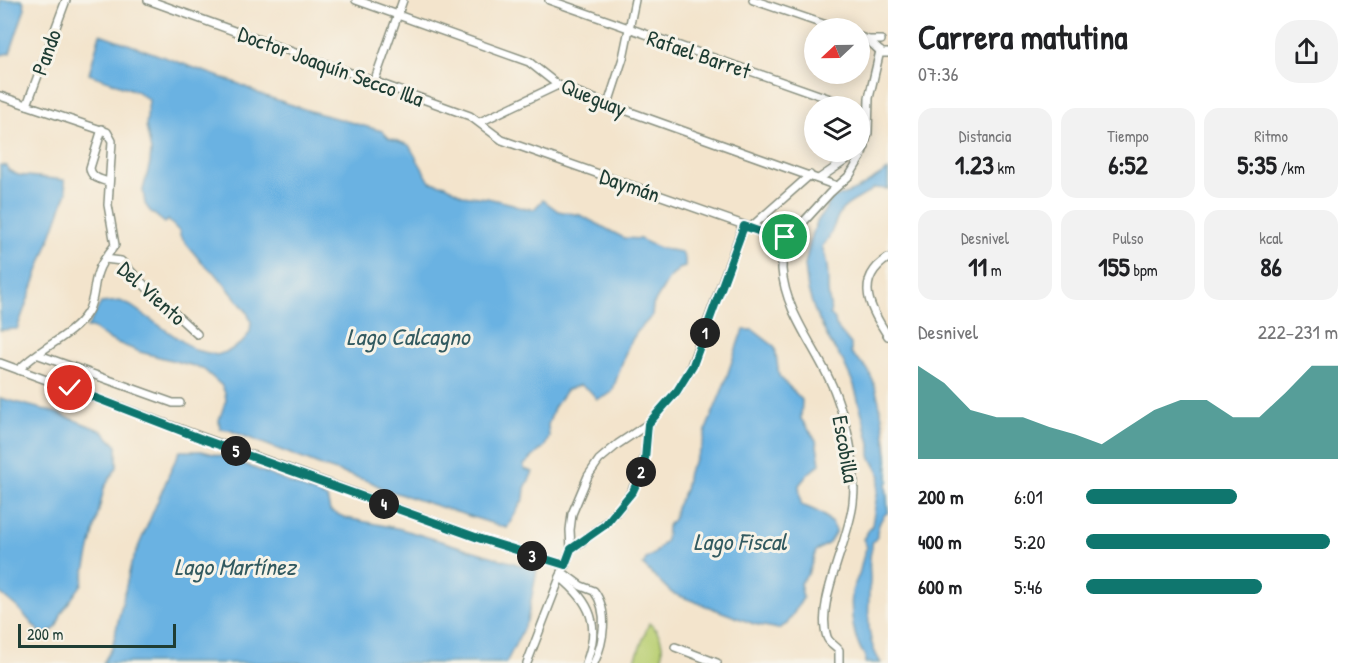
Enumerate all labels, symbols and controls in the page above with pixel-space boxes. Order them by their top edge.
text: Carrera matutina [918,15,1127,59]
street label: Doctor Joaquín Secco Illa [234,18,428,114]
north arrow [804,18,870,84]
map controls [804,18,870,162]
button: share [1275,20,1338,83]
street label: Rafael Barret [643,22,755,86]
street label: Pando [24,25,68,79]
text: 07:36 [918,60,958,87]
street label: Queguay [557,70,631,124]
button: layers [804,96,870,162]
text: Distancia [959,125,1011,147]
text: Tiempo [1107,125,1149,147]
text: Ritmo [1254,125,1288,147]
text: 1.23 [955,147,994,182]
text: 6:52 [1108,147,1148,182]
text: 5:35 [1237,147,1277,182]
text: km [994,157,1015,179]
text: /km [1277,157,1305,179]
street label: Daymán [596,161,664,209]
pin [759,211,810,262]
icon: arrive [768,220,801,253]
text: Desnivel [961,227,1009,249]
text: Pulso [1113,227,1143,249]
text: kcal [1259,227,1283,249]
text: 11 [968,249,987,284]
text: 155 [1098,249,1130,284]
text: 86 [1260,249,1282,284]
street label: Del Viento [111,254,193,332]
text: m [987,259,1002,281]
text: bpm [1130,259,1158,281]
pin: 1 [690,318,720,348]
text: Desnivel [918,318,978,345]
text: 222–231 m [1258,318,1338,345]
water label: Lago Calcagno [346,320,472,353]
text: 1 [702,322,708,344]
pin [44,362,95,413]
icon: check [53,371,86,404]
street label: Escobilla [825,413,867,485]
pin: 5 [221,436,251,466]
text: 5 [233,440,239,462]
pin: 2 [626,457,656,487]
text: 2 [637,461,645,483]
text: 200 m [918,483,963,510]
text: 6:01 [1014,483,1043,510]
pin: 4 [369,489,399,519]
text: 4 [381,493,387,515]
water label: Lago Fiscal [694,525,788,558]
text: 400 m [918,528,962,555]
text: 5:20 [1014,528,1045,555]
pin: 3 [517,541,547,571]
text: 3 [528,545,536,567]
water label: Lago Martínez [174,550,297,583]
text: 600 m [918,573,962,600]
text: 5:46 [1014,573,1043,600]
scale bar [18,621,176,648]
text: 200 m [27,623,63,645]

